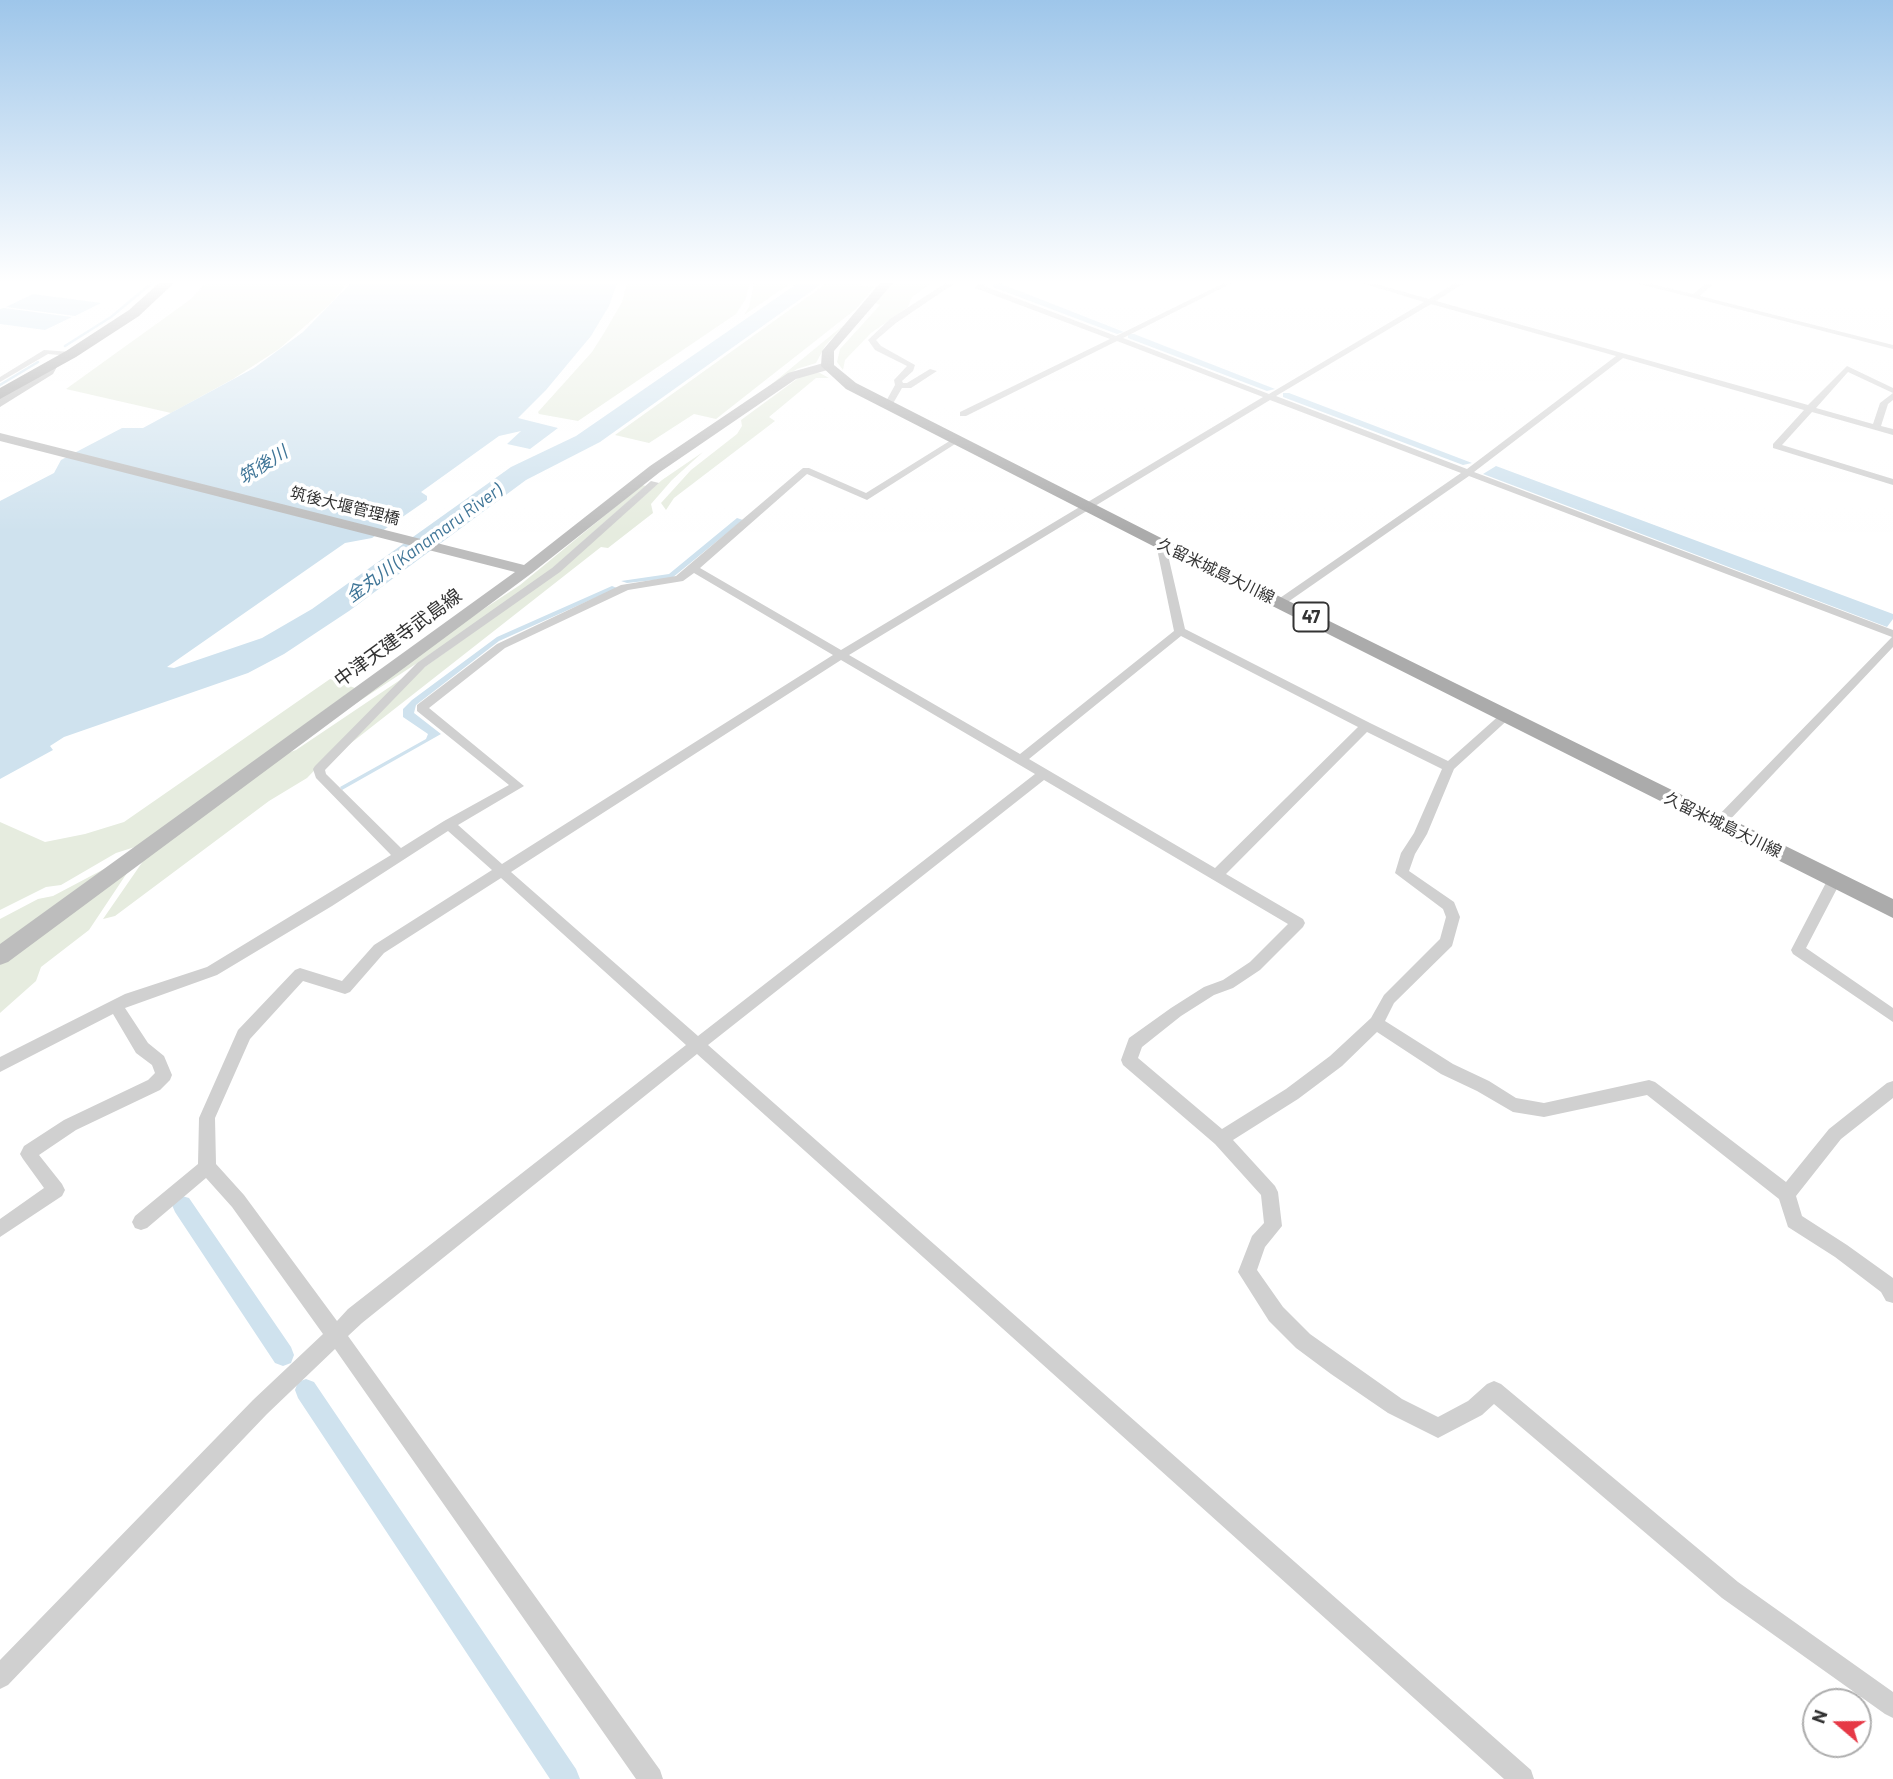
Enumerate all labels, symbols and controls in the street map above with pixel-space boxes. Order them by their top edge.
water label: 筑後川 [234,442,292,488]
water label: 金丸川 (Kanamaru River) [342,479,506,607]
street label: 筑後大堰管理橋 [288,483,402,529]
street label: 久留米城島大川線 [1154,534,1278,608]
street label: 中津天建寺武島線 [330,584,466,692]
road number: 47 [1294,602,1328,632]
street label: 久留米城島大川線 [1661,788,1785,862]
north arrow [1802,1688,1872,1758]
text: N [1806,1706,1832,1726]

